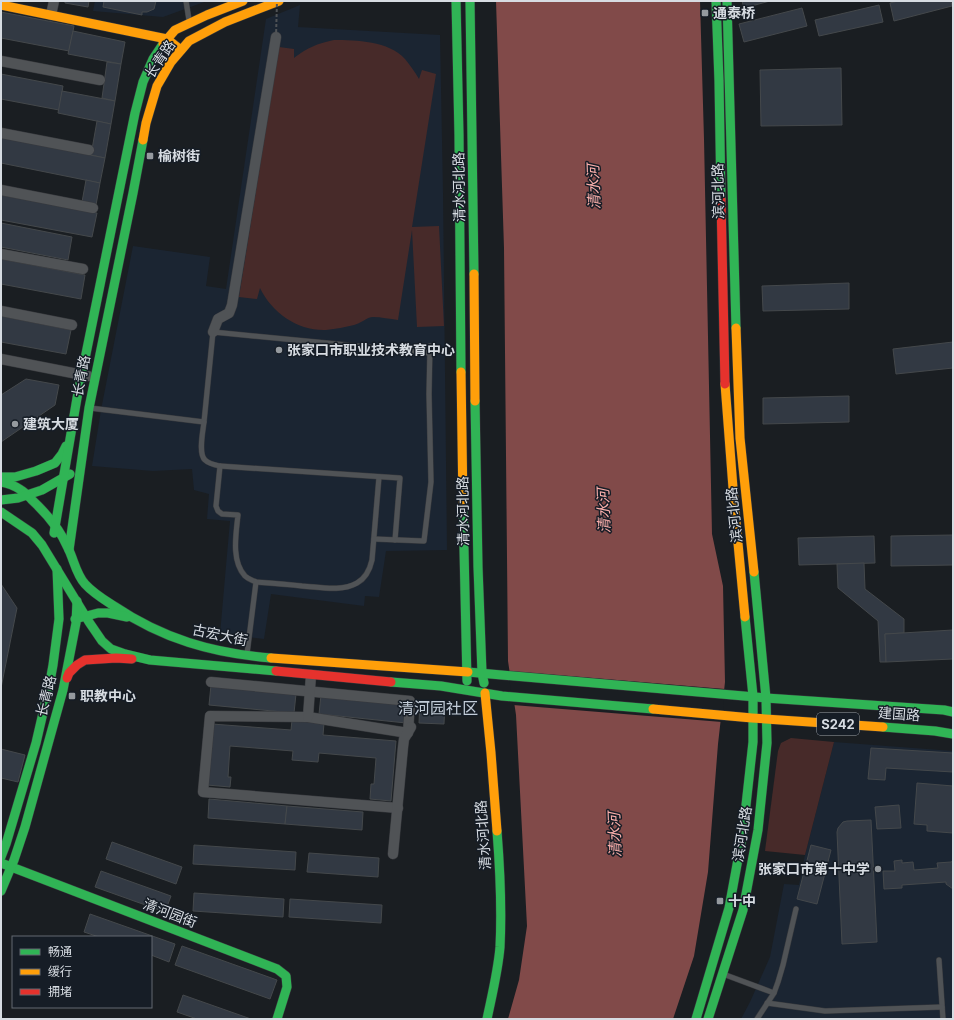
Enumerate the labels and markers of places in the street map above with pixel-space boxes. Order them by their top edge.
place label: 通泰桥 [713,4,755,21]
marker: 通泰桥 [700,8,710,18]
place label: 榆树街 [158,147,200,164]
marker: 榆树街 [145,151,155,161]
place label: 张家口市职业技术教育中心 [287,341,455,358]
marker: 张家口市职业技术教育中心 [274,345,284,355]
place label: 建筑大厦 [23,415,79,432]
marker: 建筑大厦 [10,419,20,429]
place label: 职教中心 [80,687,136,704]
marker: 职教中心 [67,691,77,701]
place label: 张家口市第十中学 [758,860,870,877]
marker: 张家口市第十中学 [873,864,883,874]
place label: 十中 [728,892,756,909]
marker: 十中 [715,896,725,906]

